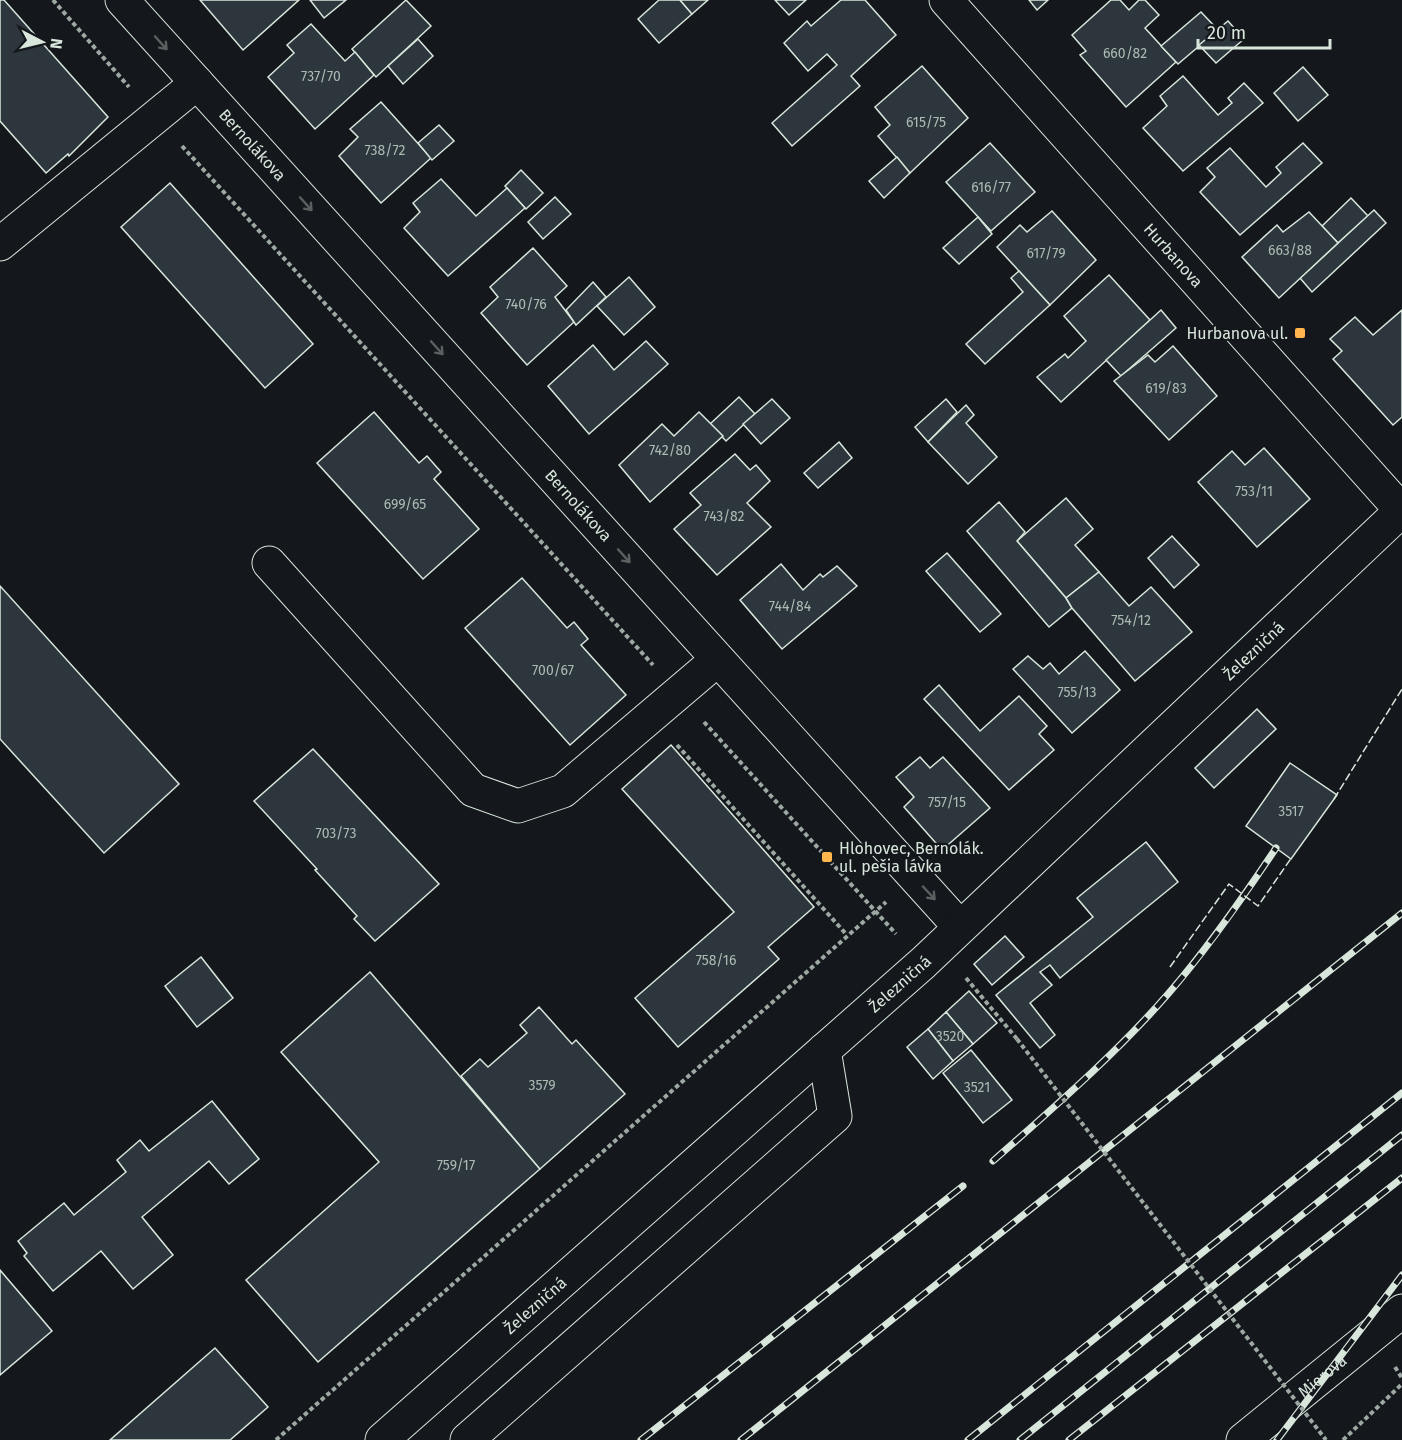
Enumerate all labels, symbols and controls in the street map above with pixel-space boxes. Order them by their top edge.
north arrow [12,12,72,72]
scale bar [1198,12,1330,50]
text: 20 m [1207,22,1246,44]
one-way arrow [154,36,168,51]
text: N [46,37,66,50]
house number: 660/82 [1103,45,1147,62]
house number: 737/70 [301,68,341,85]
street label: Bernolákova [215,105,290,185]
house number: 615/75 [906,114,946,131]
house number: 738/72 [365,142,406,159]
house number: 616/77 [971,179,1011,196]
one-way arrow [299,196,313,211]
street label: Hurbanova [1140,220,1207,292]
house number: 663/88 [1268,242,1312,259]
house number: 617/79 [1026,245,1066,262]
house number: 740/76 [505,296,547,313]
place label: Hurbanova ul. [1186,324,1288,343]
marker: Hurbanova ul. [1293,326,1307,340]
one-way arrow [430,341,444,356]
house number: 619/83 [1145,380,1187,397]
house number: 742/80 [649,442,691,459]
street label: Bernolákova [541,466,616,545]
house number: 753/11 [1235,483,1273,500]
house number: 699/65 [384,496,426,513]
house number: 743/82 [703,508,745,525]
one-way arrow [617,548,631,563]
house number: 744/84 [769,598,812,615]
house number: 754/12 [1111,612,1151,629]
street label: Železničná [1219,618,1288,684]
house number: 700/67 [532,662,574,679]
house number: 755/13 [1057,684,1097,701]
house number: 757/15 [928,794,966,811]
house number: 3517 [1278,803,1304,820]
house number: 703/73 [316,825,356,842]
place label: Hlohovec, Bernolák. ul. pešia lávka [839,839,984,876]
marker: Hlohovec, Bernolák. ul. pešia lávka [820,850,834,864]
one-way arrow [922,885,936,900]
house number: 758/16 [696,952,736,969]
street label: Železničná [864,952,935,1017]
house number: 3520 [936,1028,964,1045]
house number: 3579 [529,1077,555,1094]
house number: 3521 [964,1079,990,1096]
house number: 759/17 [437,1157,475,1174]
street label: Železničná [500,1273,570,1338]
street label: Mierová [1294,1351,1351,1401]

